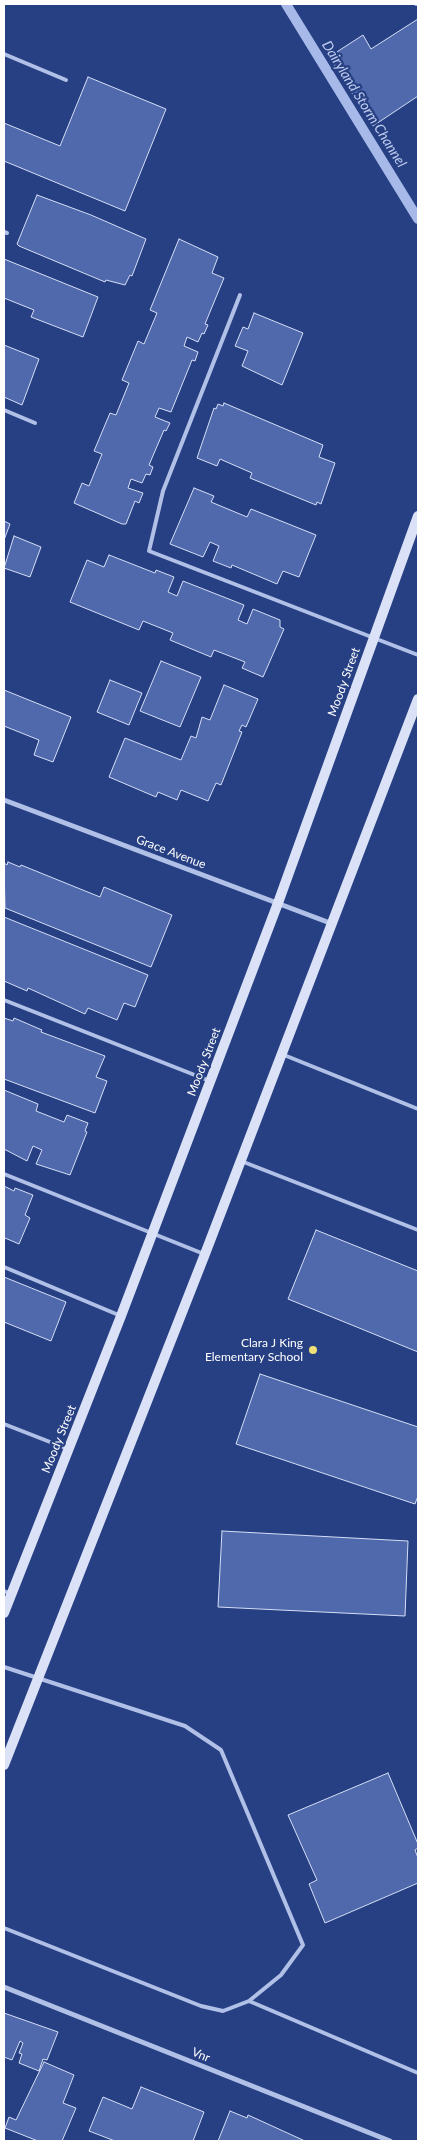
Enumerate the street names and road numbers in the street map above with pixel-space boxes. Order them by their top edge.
street label: Moody Street [325,646,363,718]
street label: Grace Avenue [134,832,208,872]
street label: Moody Street [184,1026,224,1098]
street label: Moody Street [39,1403,79,1475]
street label: Vnr [190,2045,212,2065]

